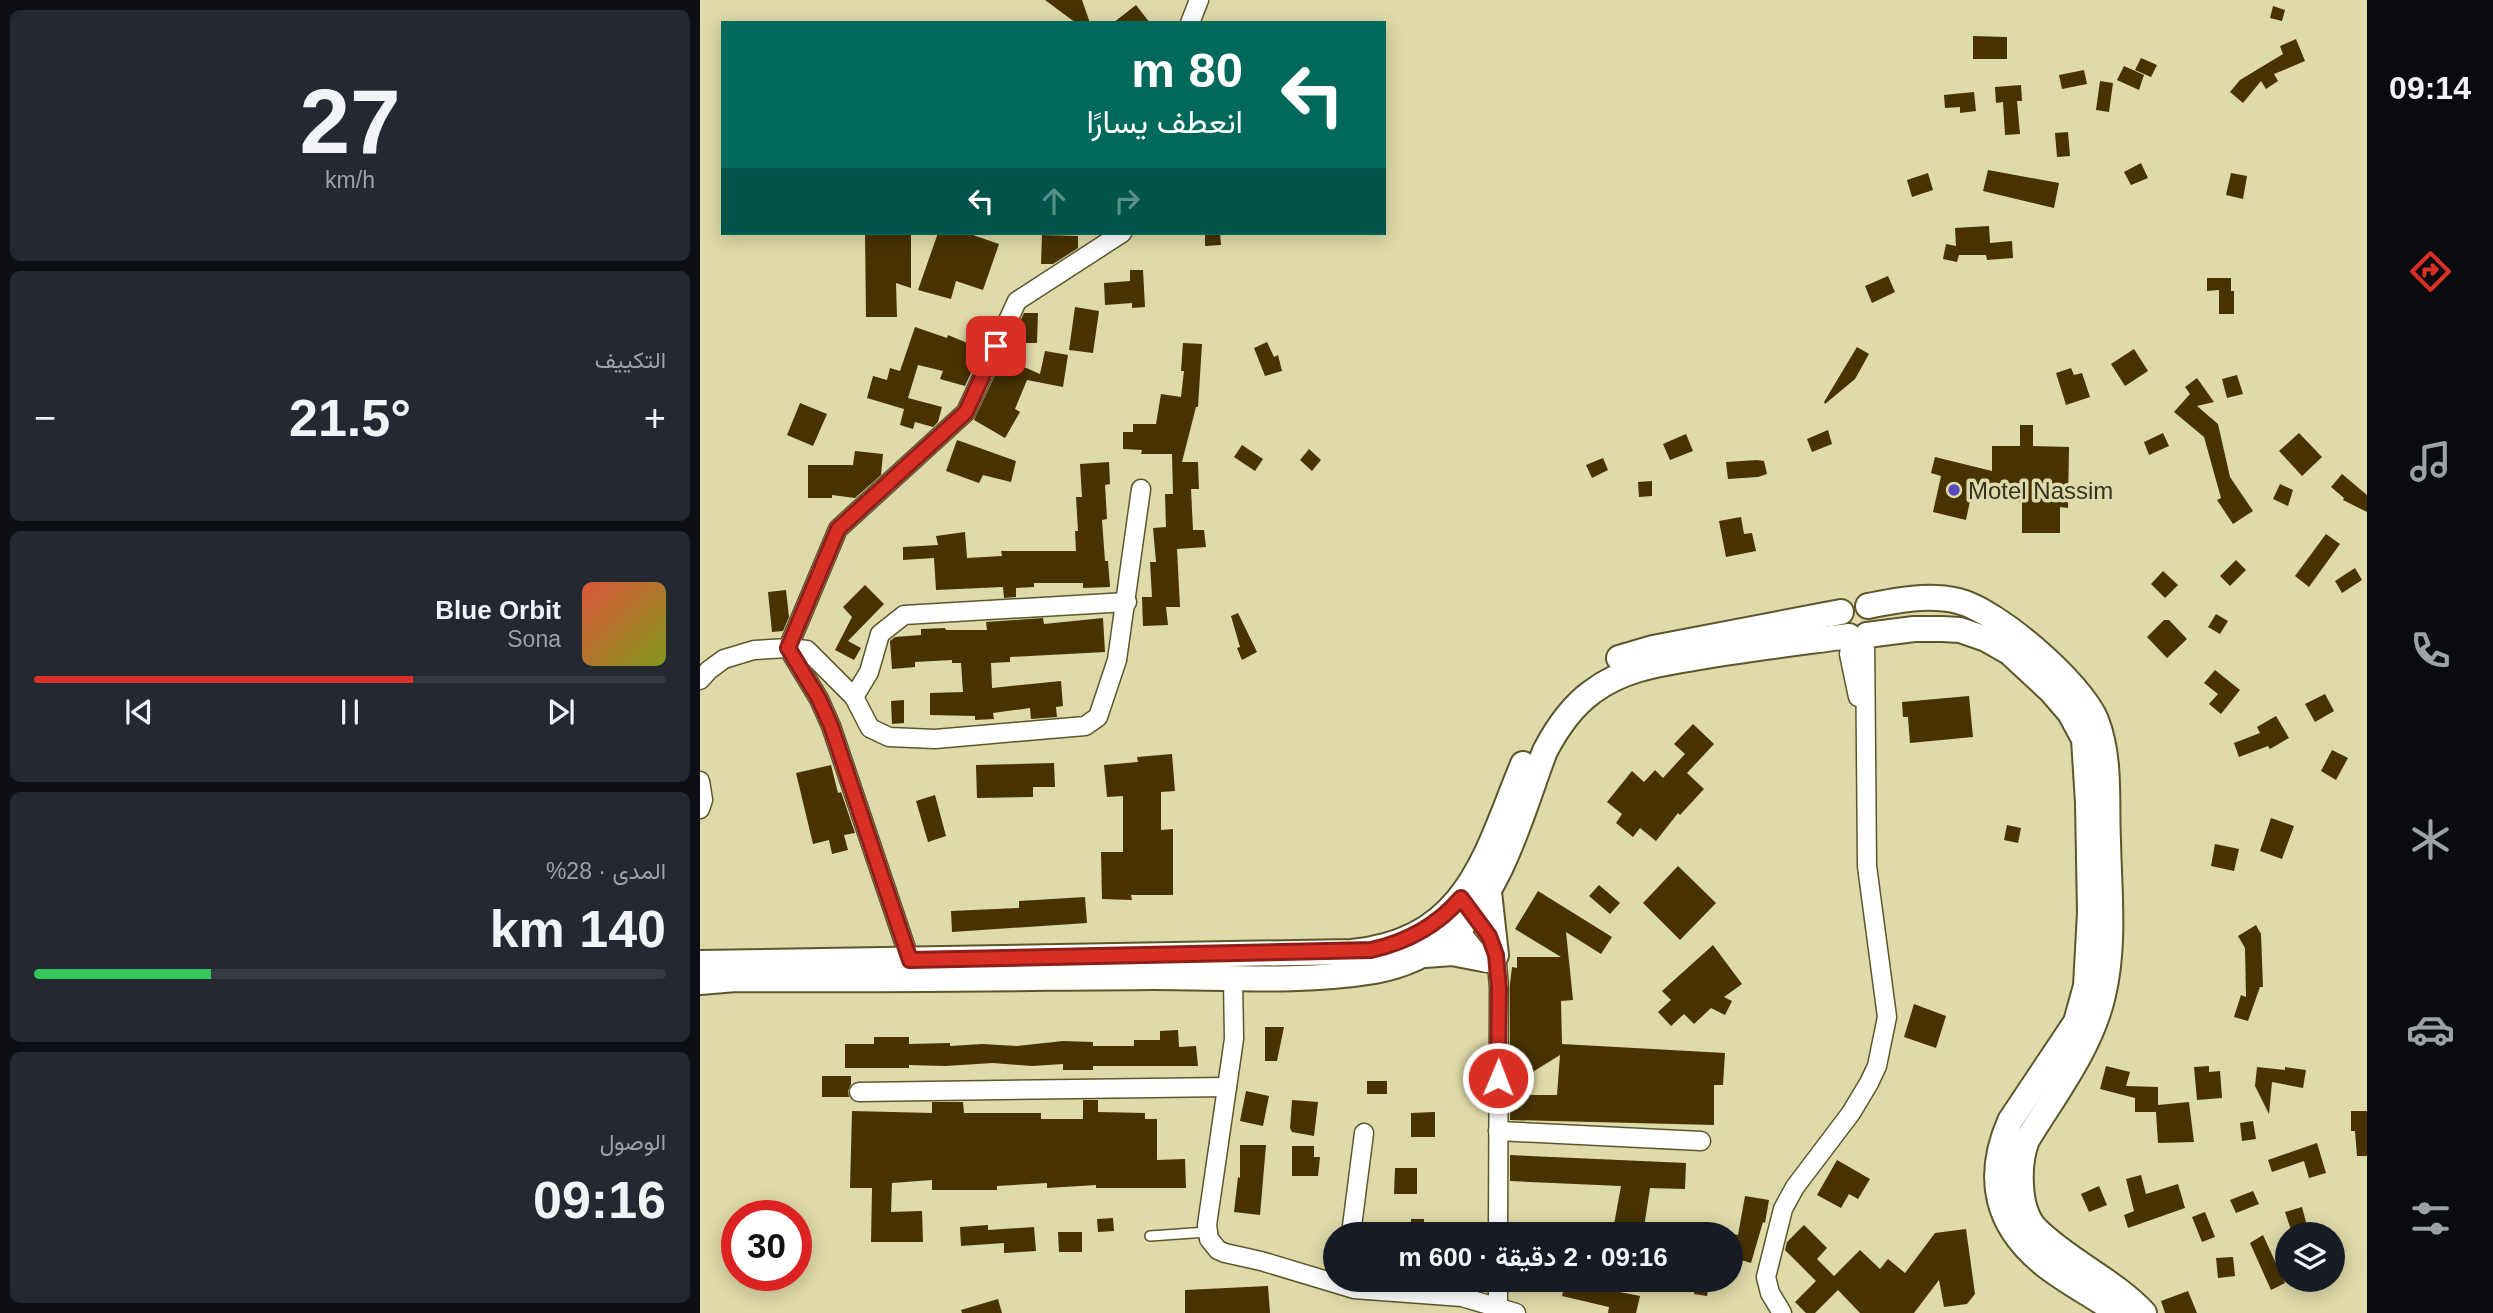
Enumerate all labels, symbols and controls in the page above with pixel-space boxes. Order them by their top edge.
text: 80 m [1131,43,1243,97]
icon: left [1267,49,1358,140]
text: 09:14 [2389,70,2471,106]
text: 27 [299,71,401,172]
text: انعطف يسارًا [1086,104,1243,140]
text: km/h [325,167,375,193]
icon: left [962,182,1000,220]
icon: ahead [1035,182,1073,220]
icon: right [1108,182,1146,220]
icon: directions [2406,247,2455,296]
pin [966,316,1026,376]
icon: arrive [977,327,1015,365]
text: التكييف [595,347,666,373]
text: 21.5° [289,389,411,447]
text: − [34,397,56,439]
text: + [644,397,666,439]
icon: music [2406,437,2455,486]
place label: Motel Nassim [1968,477,2113,504]
marker: Motel Nassim [1946,482,1962,498]
text: Blue Orbit [435,595,561,625]
text: Sona [507,626,561,652]
icon: phone [2406,626,2455,675]
icon: previous [120,693,158,731]
icon: pause [331,693,369,731]
icon: next [542,693,580,731]
icon: climate [2406,815,2455,864]
text: المدى · 28% [546,858,666,884]
text: 140 km [490,900,666,958]
icon: car [2406,1005,2455,1054]
position arrow [1461,1041,1535,1115]
text: الوصول [600,1129,666,1155]
text: 09:16 [533,1171,666,1229]
icon: filters [2406,1194,2455,1243]
speed limit sign: 30 [721,1200,812,1291]
map controls [2275,1222,2345,1292]
button: layers [2275,1222,2345,1292]
text: 09:16 · 2 دقيقة · 600 m [1398,1242,1668,1272]

